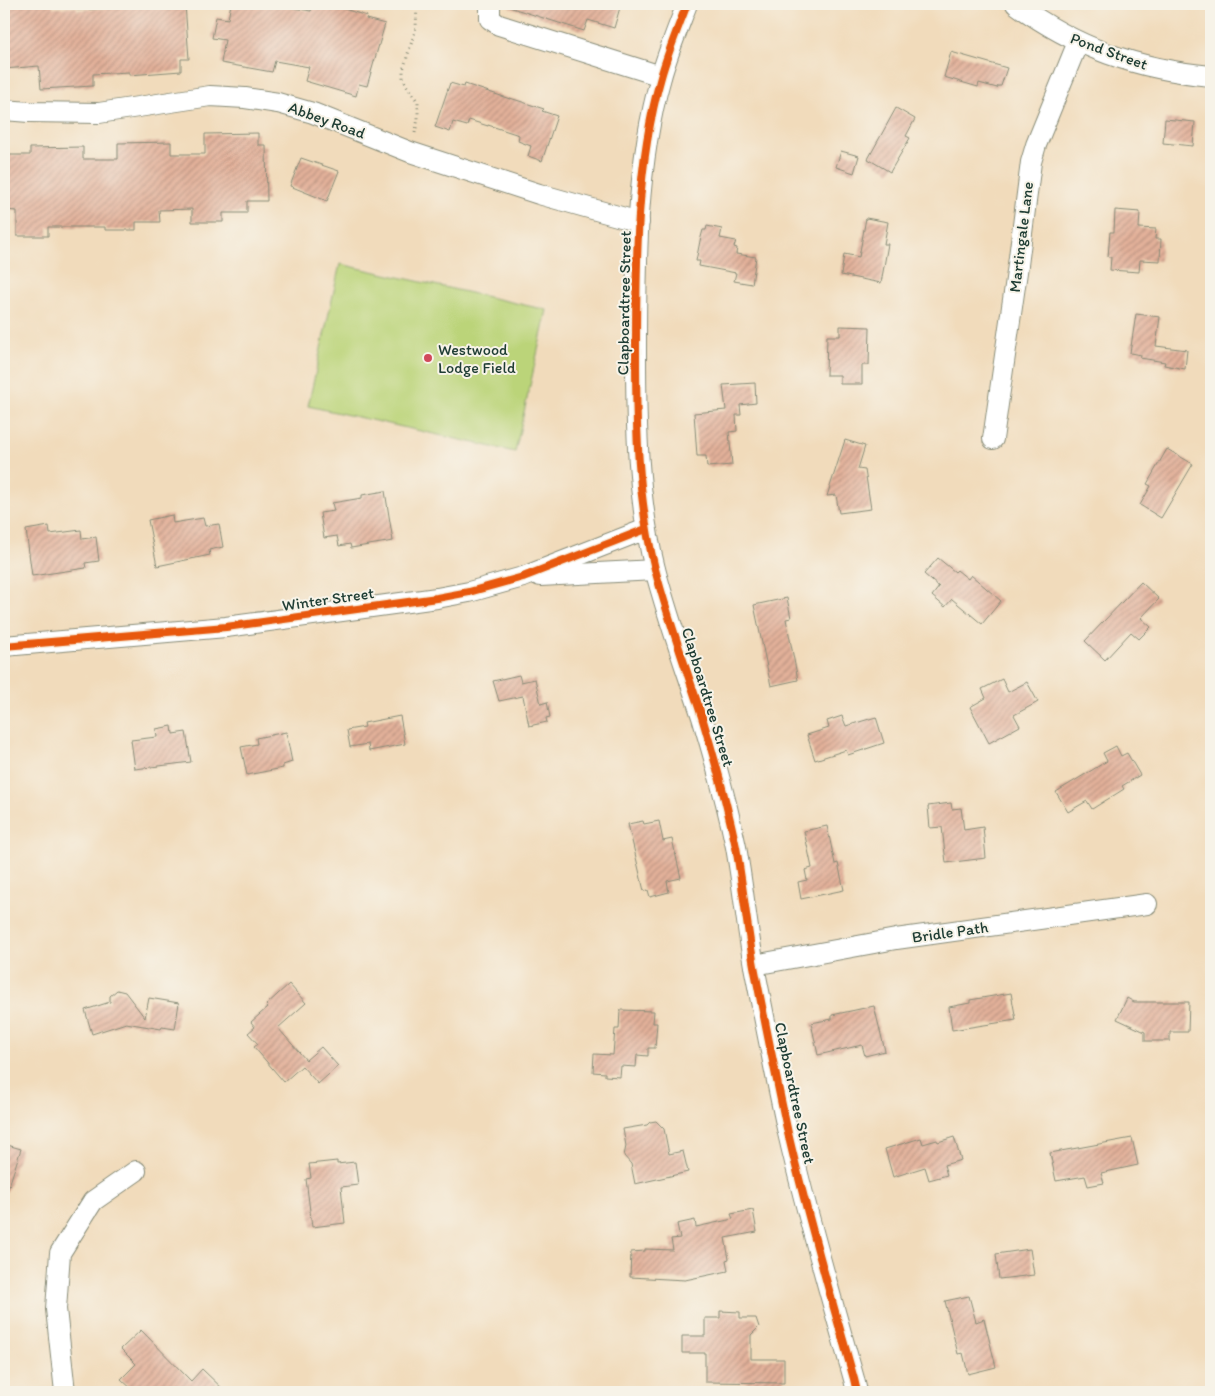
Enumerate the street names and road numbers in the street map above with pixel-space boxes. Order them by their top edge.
street label: Pond Street [1068,28,1150,74]
street label: Abbey Road [286,97,368,143]
street label: Martingale Lane [1005,180,1037,293]
street label: Clapboardtree Street [613,231,635,375]
street label: Winter Street [281,583,375,615]
street label: Clapboardtree Street [678,625,738,769]
street label: Bridle Path [911,917,989,947]
street label: Clapboardtree Street [771,1020,819,1166]

